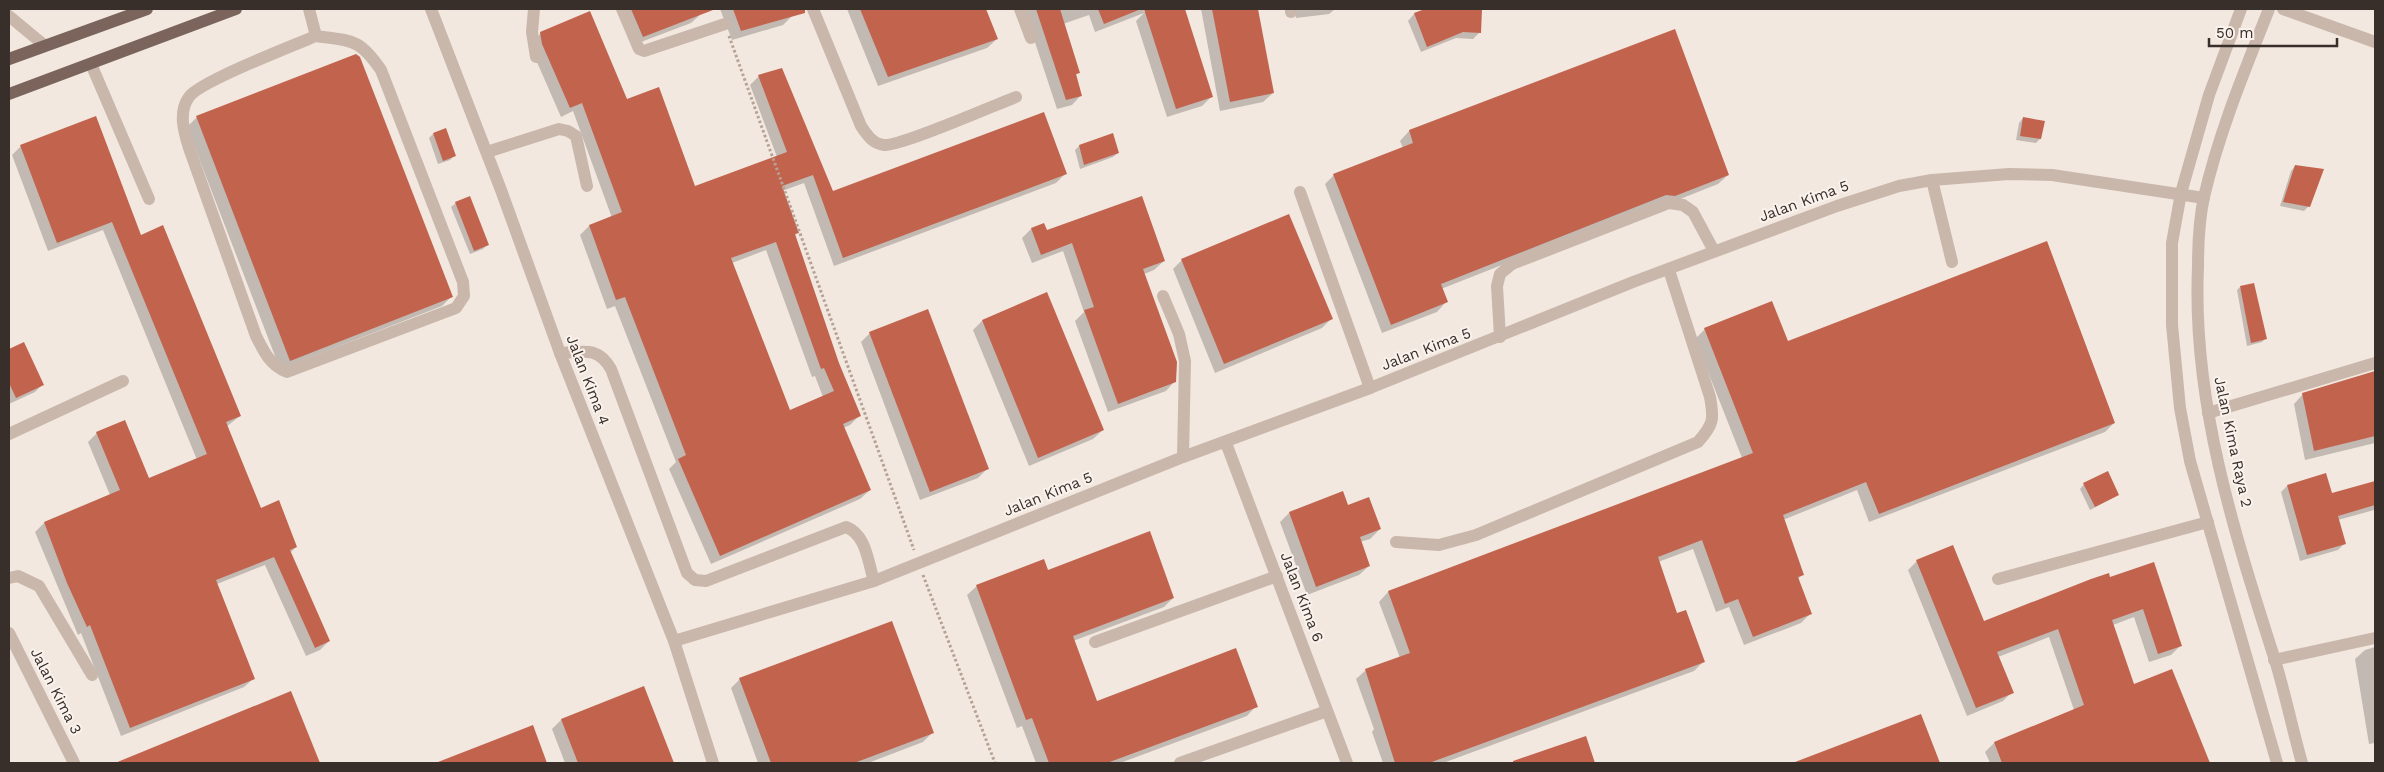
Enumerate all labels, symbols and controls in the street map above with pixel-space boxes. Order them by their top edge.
scale bar [2209,15,2336,47]
text: 50 m [2216,24,2253,42]
street label: Jalan Kima 5 [1757,176,1851,226]
street label: Jalan Kima 5 [1379,324,1473,374]
street label: Jalan Kima 4 [563,333,613,427]
street label: Jalan Kima Raya 2 [2210,375,2256,509]
street label: Jalan Kima 5 [1001,468,1095,520]
street label: Jalan Kima 6 [1277,550,1327,644]
street label: Jalan Kima 3 [27,645,85,737]

